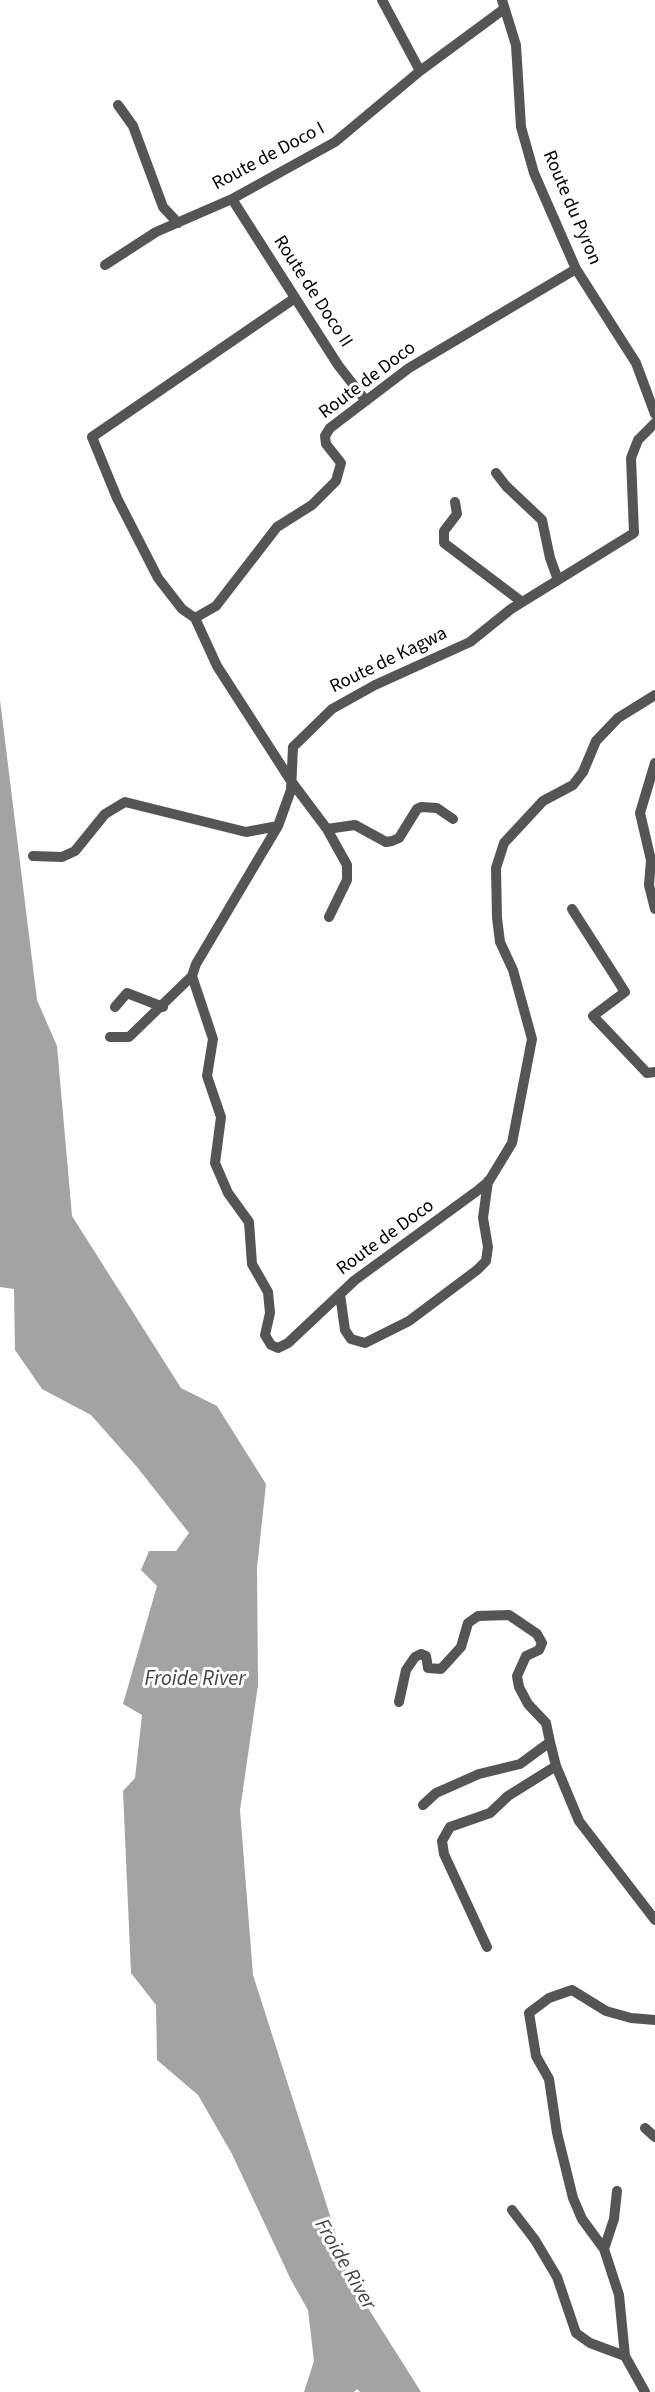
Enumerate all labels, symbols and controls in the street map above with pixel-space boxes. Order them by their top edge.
street label: Route de Doco I [209,118,329,196]
street label: Route du Pyron [537,147,605,269]
street label: Route de Doco II [267,232,357,352]
street label: Route de Doco [315,337,421,425]
street label: Route de Kagwa [327,623,451,699]
street label: Route de Doco [333,1195,439,1281]
water label: Froide River [145,1667,245,1693]
water label: Froide River [308,2215,380,2315]

